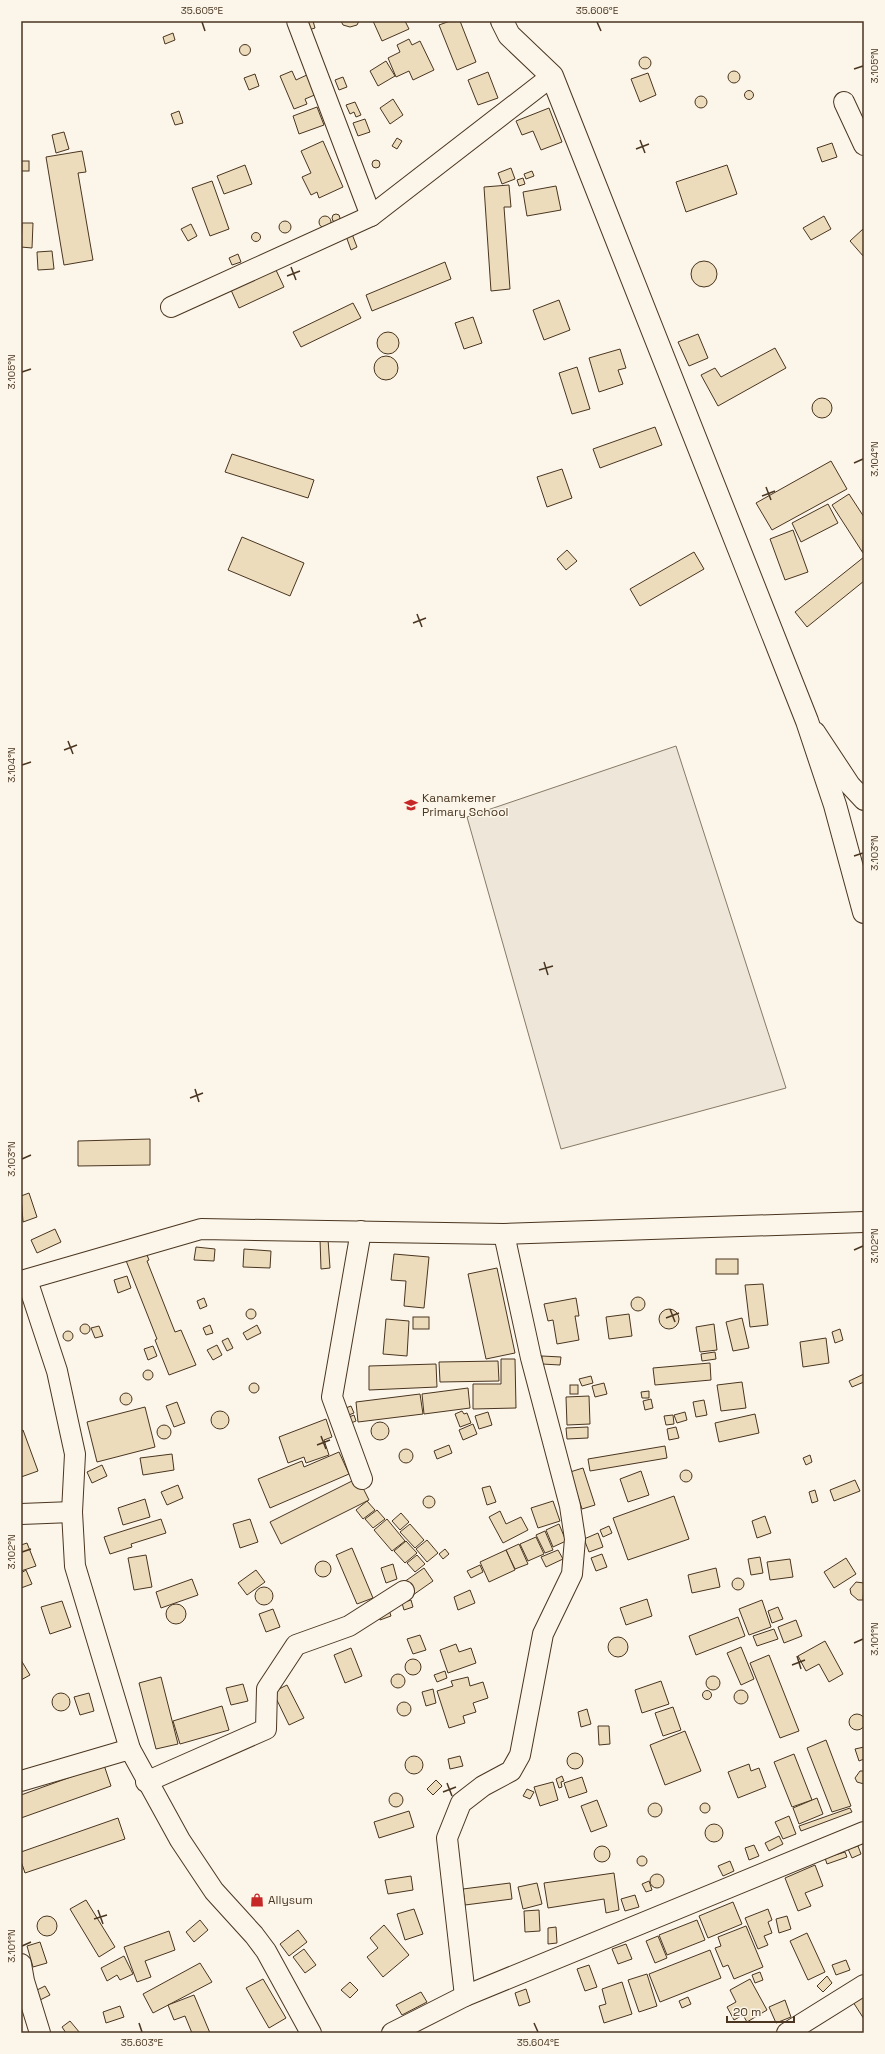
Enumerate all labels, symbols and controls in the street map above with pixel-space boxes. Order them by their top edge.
text: 35.605°E [181,4,224,17]
text: 35.606°E [576,4,619,17]
text: 3.105°N [868,48,881,84]
text: 3.105°N [5,354,18,390]
text: 3.104°N [868,441,881,477]
text: 3.104°N [5,747,18,783]
place label: Kanamkemer Primary School [422,790,509,820]
school or university icon: Kanamkemer Primary School [403,797,419,813]
text: 3.103°N [868,835,881,871]
text: 3.103°N [5,1141,18,1177]
text: 3.102°N [868,1228,881,1264]
text: 3.102°N [5,1534,18,1570]
text: 3.101°N [868,1622,881,1656]
shop icon: Allysum [249,1892,265,1908]
place label: Allysum [268,1892,313,1908]
text: 3.101°N [5,1929,18,1963]
scale bar [727,1998,794,2024]
text: 20 m [733,2004,761,2020]
text: 35.603°E [121,2036,164,2049]
text: 35.604°E [517,2036,560,2049]

